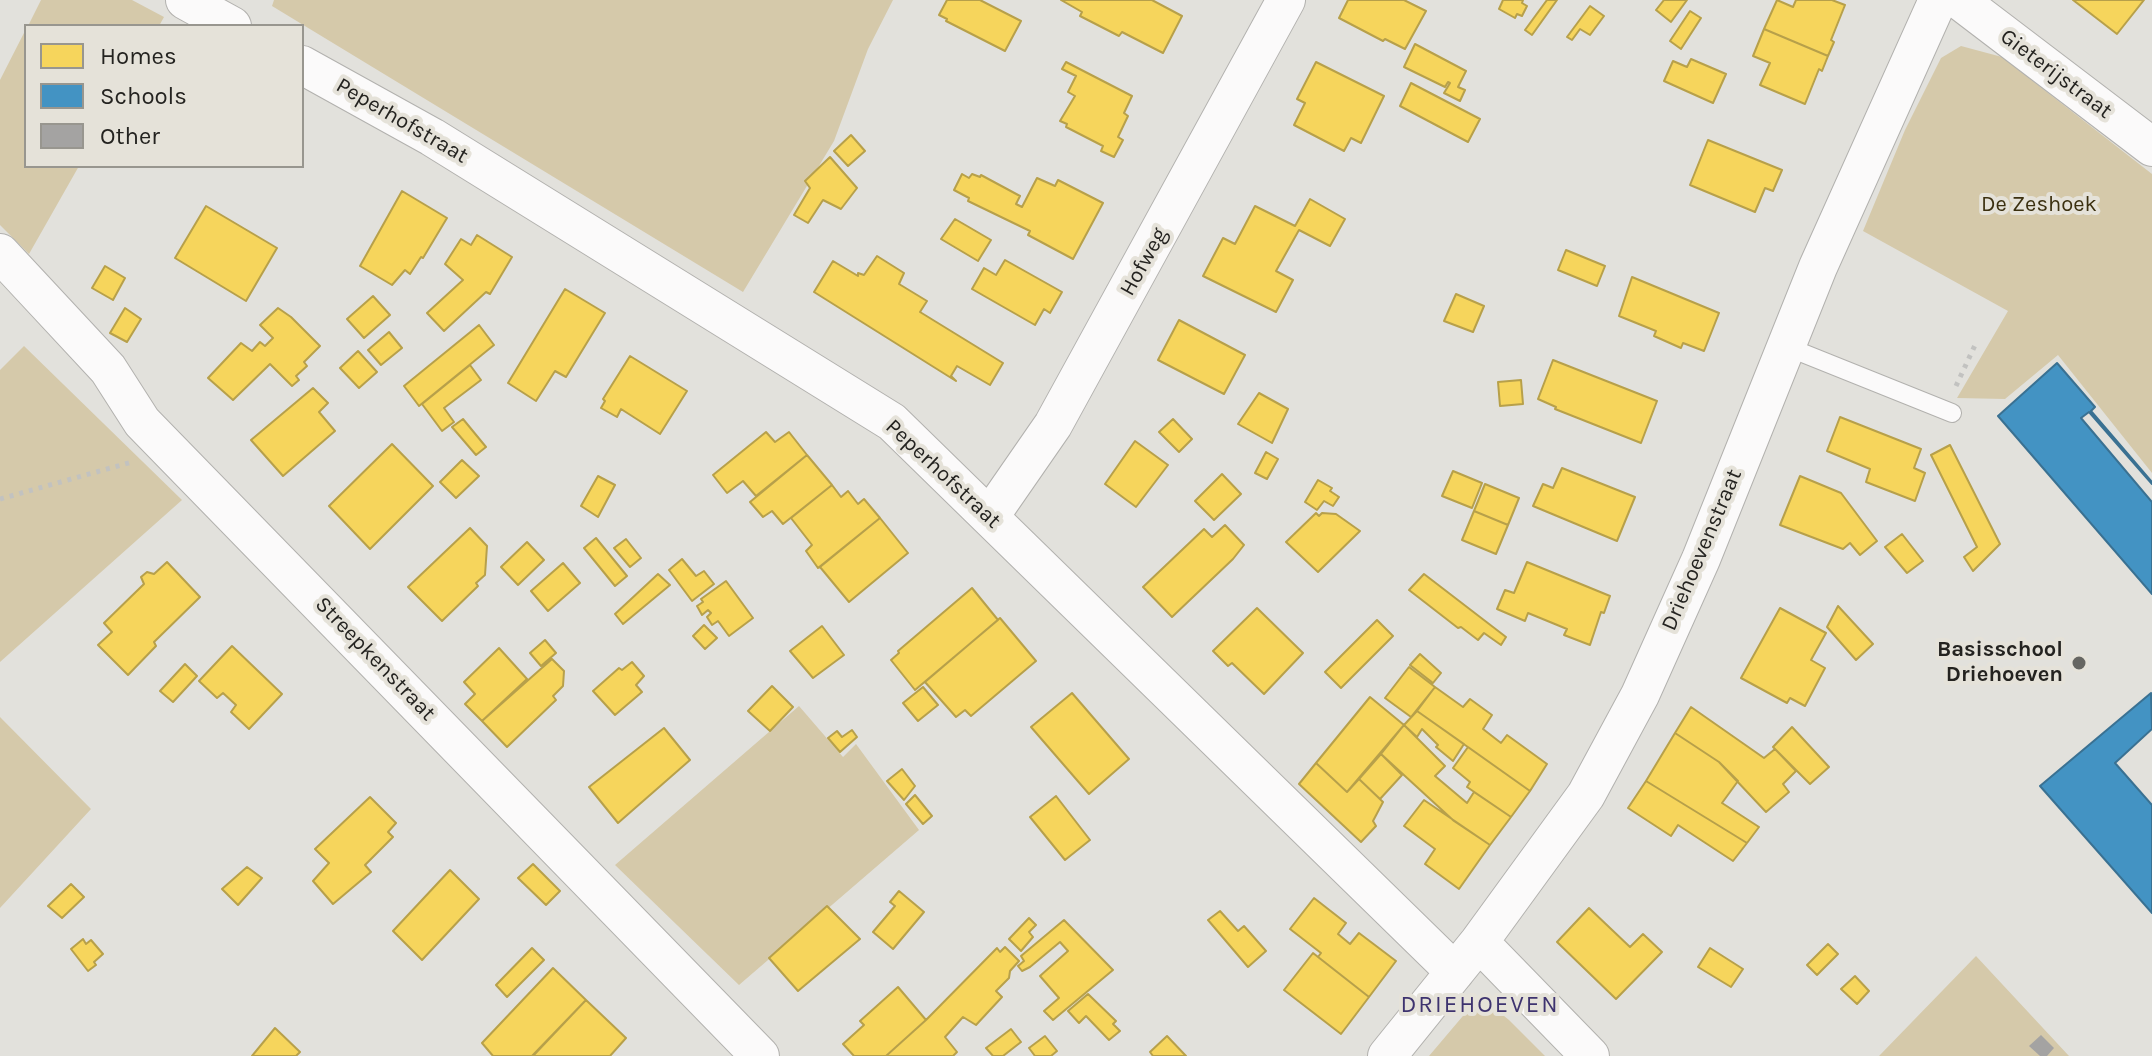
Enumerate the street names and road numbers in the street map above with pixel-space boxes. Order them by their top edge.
street label: Gieterijstraat [1995,23,2117,125]
street label: Peperhofstraat [331,73,473,169]
street label: Hofweg [1115,223,1173,301]
street label: Peperhofstraat [880,414,1006,534]
street label: Driehoevenstraat [1656,465,1748,635]
street label: Streepkenstraat [309,591,441,727]

